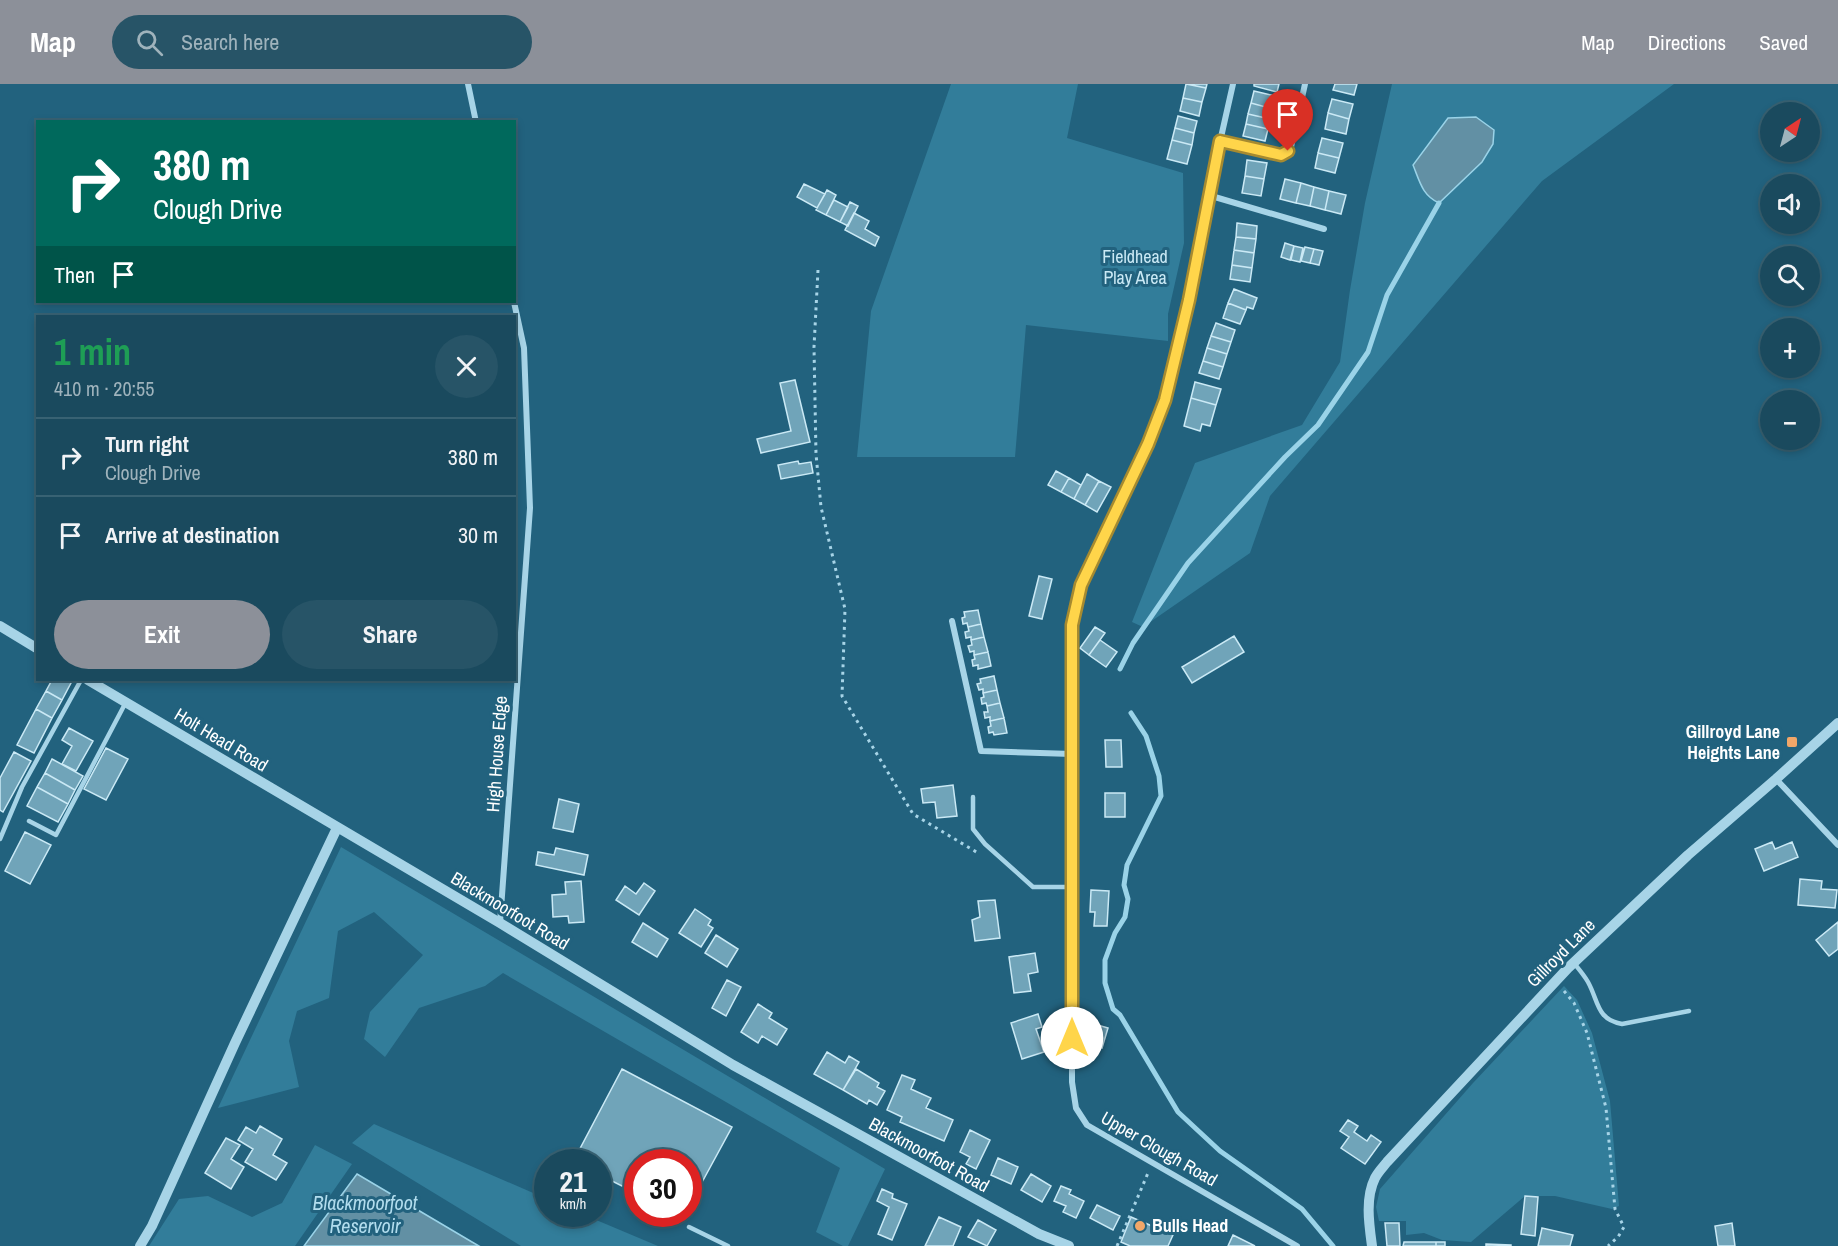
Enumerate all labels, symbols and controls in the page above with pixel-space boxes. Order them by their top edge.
search box [112,15,532,69]
text: Map [30,23,76,61]
icon: search [133,26,166,59]
text: Search here [181,27,279,57]
text: Map [1581,28,1615,57]
text: Directions [1648,28,1726,57]
text: Saved [1759,28,1808,57]
pin [1262,89,1313,151]
icon: arrive [1271,98,1304,131]
north arrow [1760,102,1820,162]
map controls [1760,102,1820,450]
text: 380 m [153,137,251,193]
icon: right [54,144,132,222]
button: sound [1760,174,1820,234]
text: Clough Drive [153,191,282,227]
park label: Fieldhead Play Area [1102,244,1168,290]
button: search [1760,246,1820,306]
icon: arrive [107,258,140,291]
text: Then [54,260,95,290]
button: + [1760,318,1820,378]
text: 1 min [54,328,131,376]
button: close [435,335,498,398]
text: 410 m · 20:55 [54,375,154,402]
button: − [1760,390,1820,450]
text: Turn right [105,429,189,459]
icon: right [54,441,87,474]
text: 380 m [448,442,498,472]
text: Clough Drive [105,459,201,486]
icon: arrive [54,519,87,552]
text: Arrive at destination [105,520,279,550]
text: 30 m [458,520,498,550]
button: Exit [54,600,270,669]
button: Share [282,600,498,669]
street label: High House Edge [480,695,513,813]
street label: Holt Head Road [170,702,273,777]
place label: Gillroyd Lane Heights Lane [1686,719,1780,765]
marker: Gillroyd Lane Heights Lane [1785,735,1799,749]
street label: Blackmoorfoot Road [447,865,574,956]
street label: Gillroyd Lane [1521,913,1601,993]
position arrow [1040,1006,1104,1070]
street label: Upper Clough Road [1097,1105,1222,1192]
street label: Blackmoorfoot Road [865,1111,994,1198]
speed limit sign: 30 [624,1149,702,1227]
text: 21 [559,1161,587,1201]
water label: Blackmoorfoot Reservoir [313,1189,418,1239]
text: km/h [560,1193,586,1214]
place label: Bulls Head [1152,1213,1228,1238]
marker: Bulls Head [1133,1219,1147,1233]

